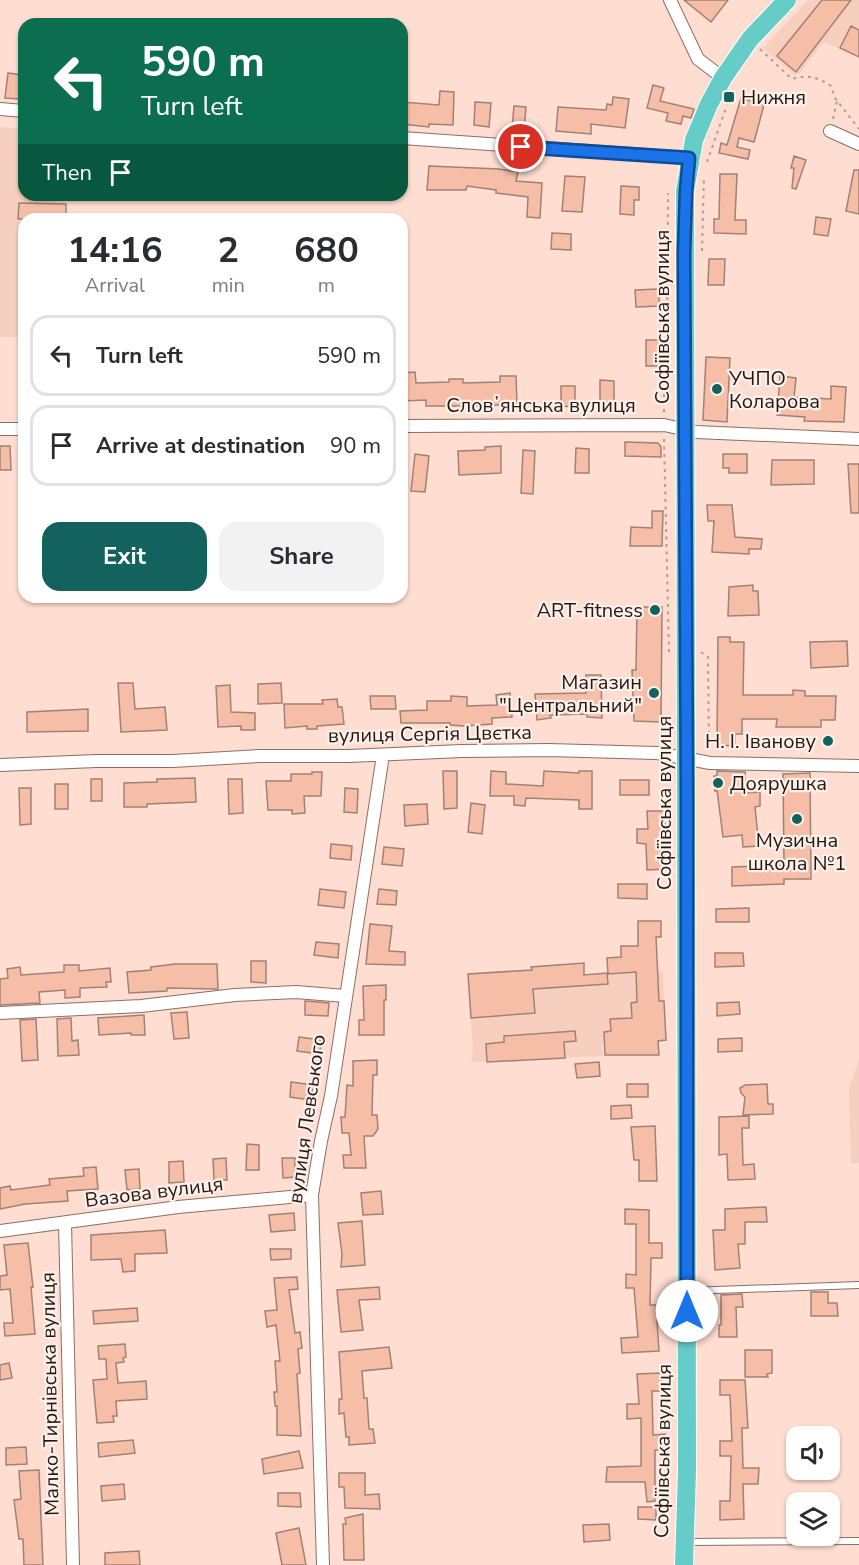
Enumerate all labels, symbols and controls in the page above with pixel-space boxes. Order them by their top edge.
text: 590 m [141,34,265,91]
icon: left [42,42,120,120]
place label: Нижня [741,84,806,111]
text: Turn left [141,88,242,125]
marker: Нижня [722,90,736,104]
pin [495,121,546,172]
icon: arrive [504,130,537,163]
icon: arrive [104,156,137,189]
text: Then [42,158,92,188]
text: 14:16 [67,226,163,275]
text: 2 [217,226,239,275]
text: 680 [294,226,359,275]
street label: Софіївська вулиця [649,230,676,404]
text: Arrival [85,272,145,299]
text: min [212,272,245,299]
text: m [318,272,335,299]
icon: left [45,339,78,372]
text: Turn left [96,341,183,371]
text: 590 m [317,341,381,371]
place label: УЧПО Коларова [728,365,820,415]
marker: УЧПО Коларова [710,382,724,396]
street label: Словʼянська вулиця [446,392,636,419]
icon: arrive [45,429,78,462]
text: Arrive at destination [96,431,305,461]
text: 90 m [330,431,381,461]
button: Exit [42,522,207,591]
button: Share [219,522,384,591]
place label: ART-fitness [536,597,643,624]
marker: ART-fitness [648,603,662,617]
place label: Магазин "Центральний" [499,669,642,719]
marker: Магазин "Центральний" [647,686,661,700]
street label: Софіївська вулиця [651,716,678,890]
street label: вулиця Сергія Цвєтка [328,719,532,749]
place label: Н. І. Іванову [705,728,817,755]
marker: Н. І. Іванову [821,734,835,748]
place label: Доярушка [730,770,827,797]
marker: Доярушка [711,776,725,790]
marker: Музична школа №1 [790,812,804,826]
place label: Музична школа №1 [748,827,846,877]
street label: вулиця Левського [282,1033,332,1205]
street label: Вазова вулиця [83,1170,225,1214]
street label: Малко-Тирнівська вулиця [34,1272,66,1516]
position arrow [655,1279,719,1343]
street label: Софіївська вулиця [648,1364,678,1538]
map controls [786,1426,840,1546]
button: sound [786,1426,840,1480]
button: layers [786,1492,840,1546]

